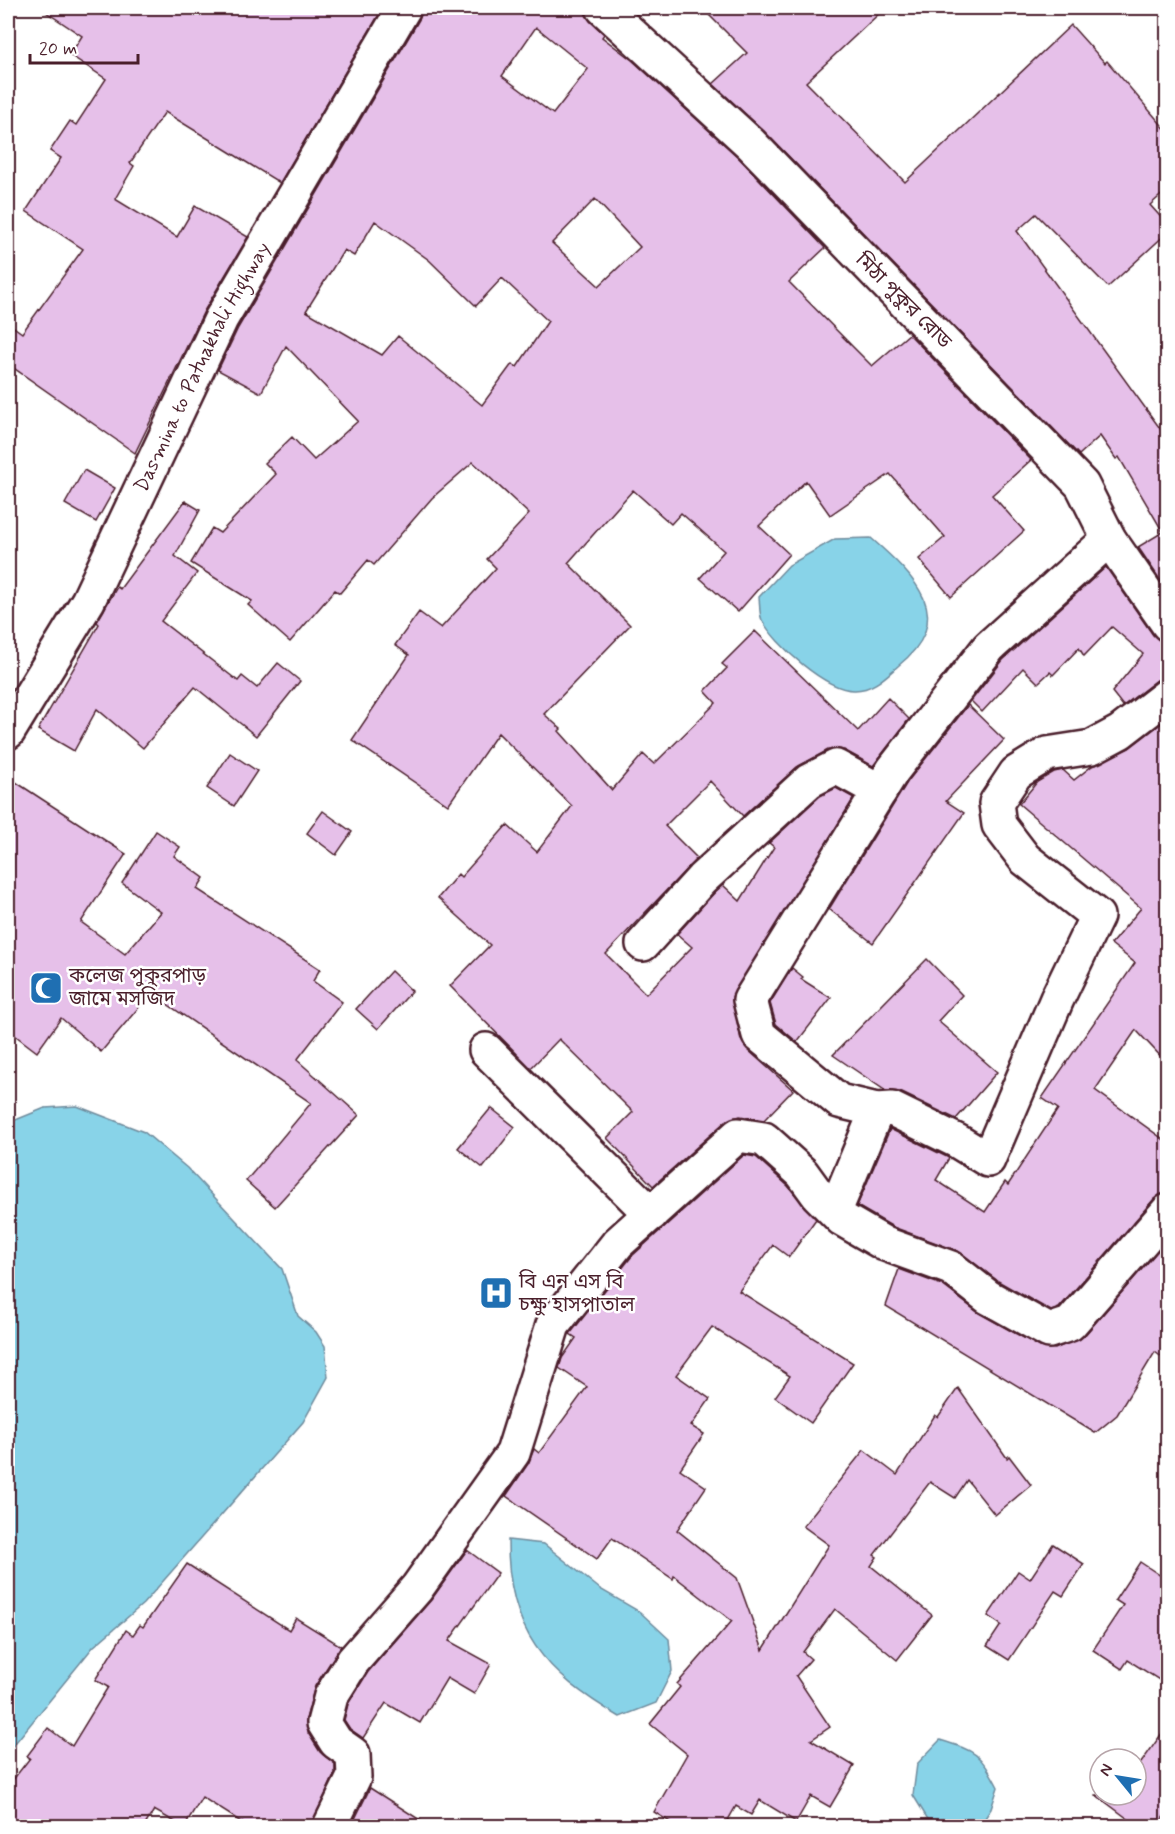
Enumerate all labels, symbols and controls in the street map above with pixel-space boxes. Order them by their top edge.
scale bar [30,27,138,65]
text: 20 m [39,37,77,61]
street label: Dasmina to Patuakhali Highway [128,237,277,496]
street label: মিঠা পুকুর রোড [848,246,957,355]
place label: কলেজ পুকুরপাড় জামে মসজিদ [68,963,207,1013]
mosque icon: কলেজ পুকুরপাড় জামে মসজিদ [28,970,64,1006]
place label: বি এন এস বি চক্ষু হাসপাতাল [518,1269,635,1319]
hospital icon: বি এন এস বি চক্ষু হাসপাতাল [478,1275,514,1311]
north arrow [1088,1747,1148,1807]
text: N [1095,1760,1118,1780]

